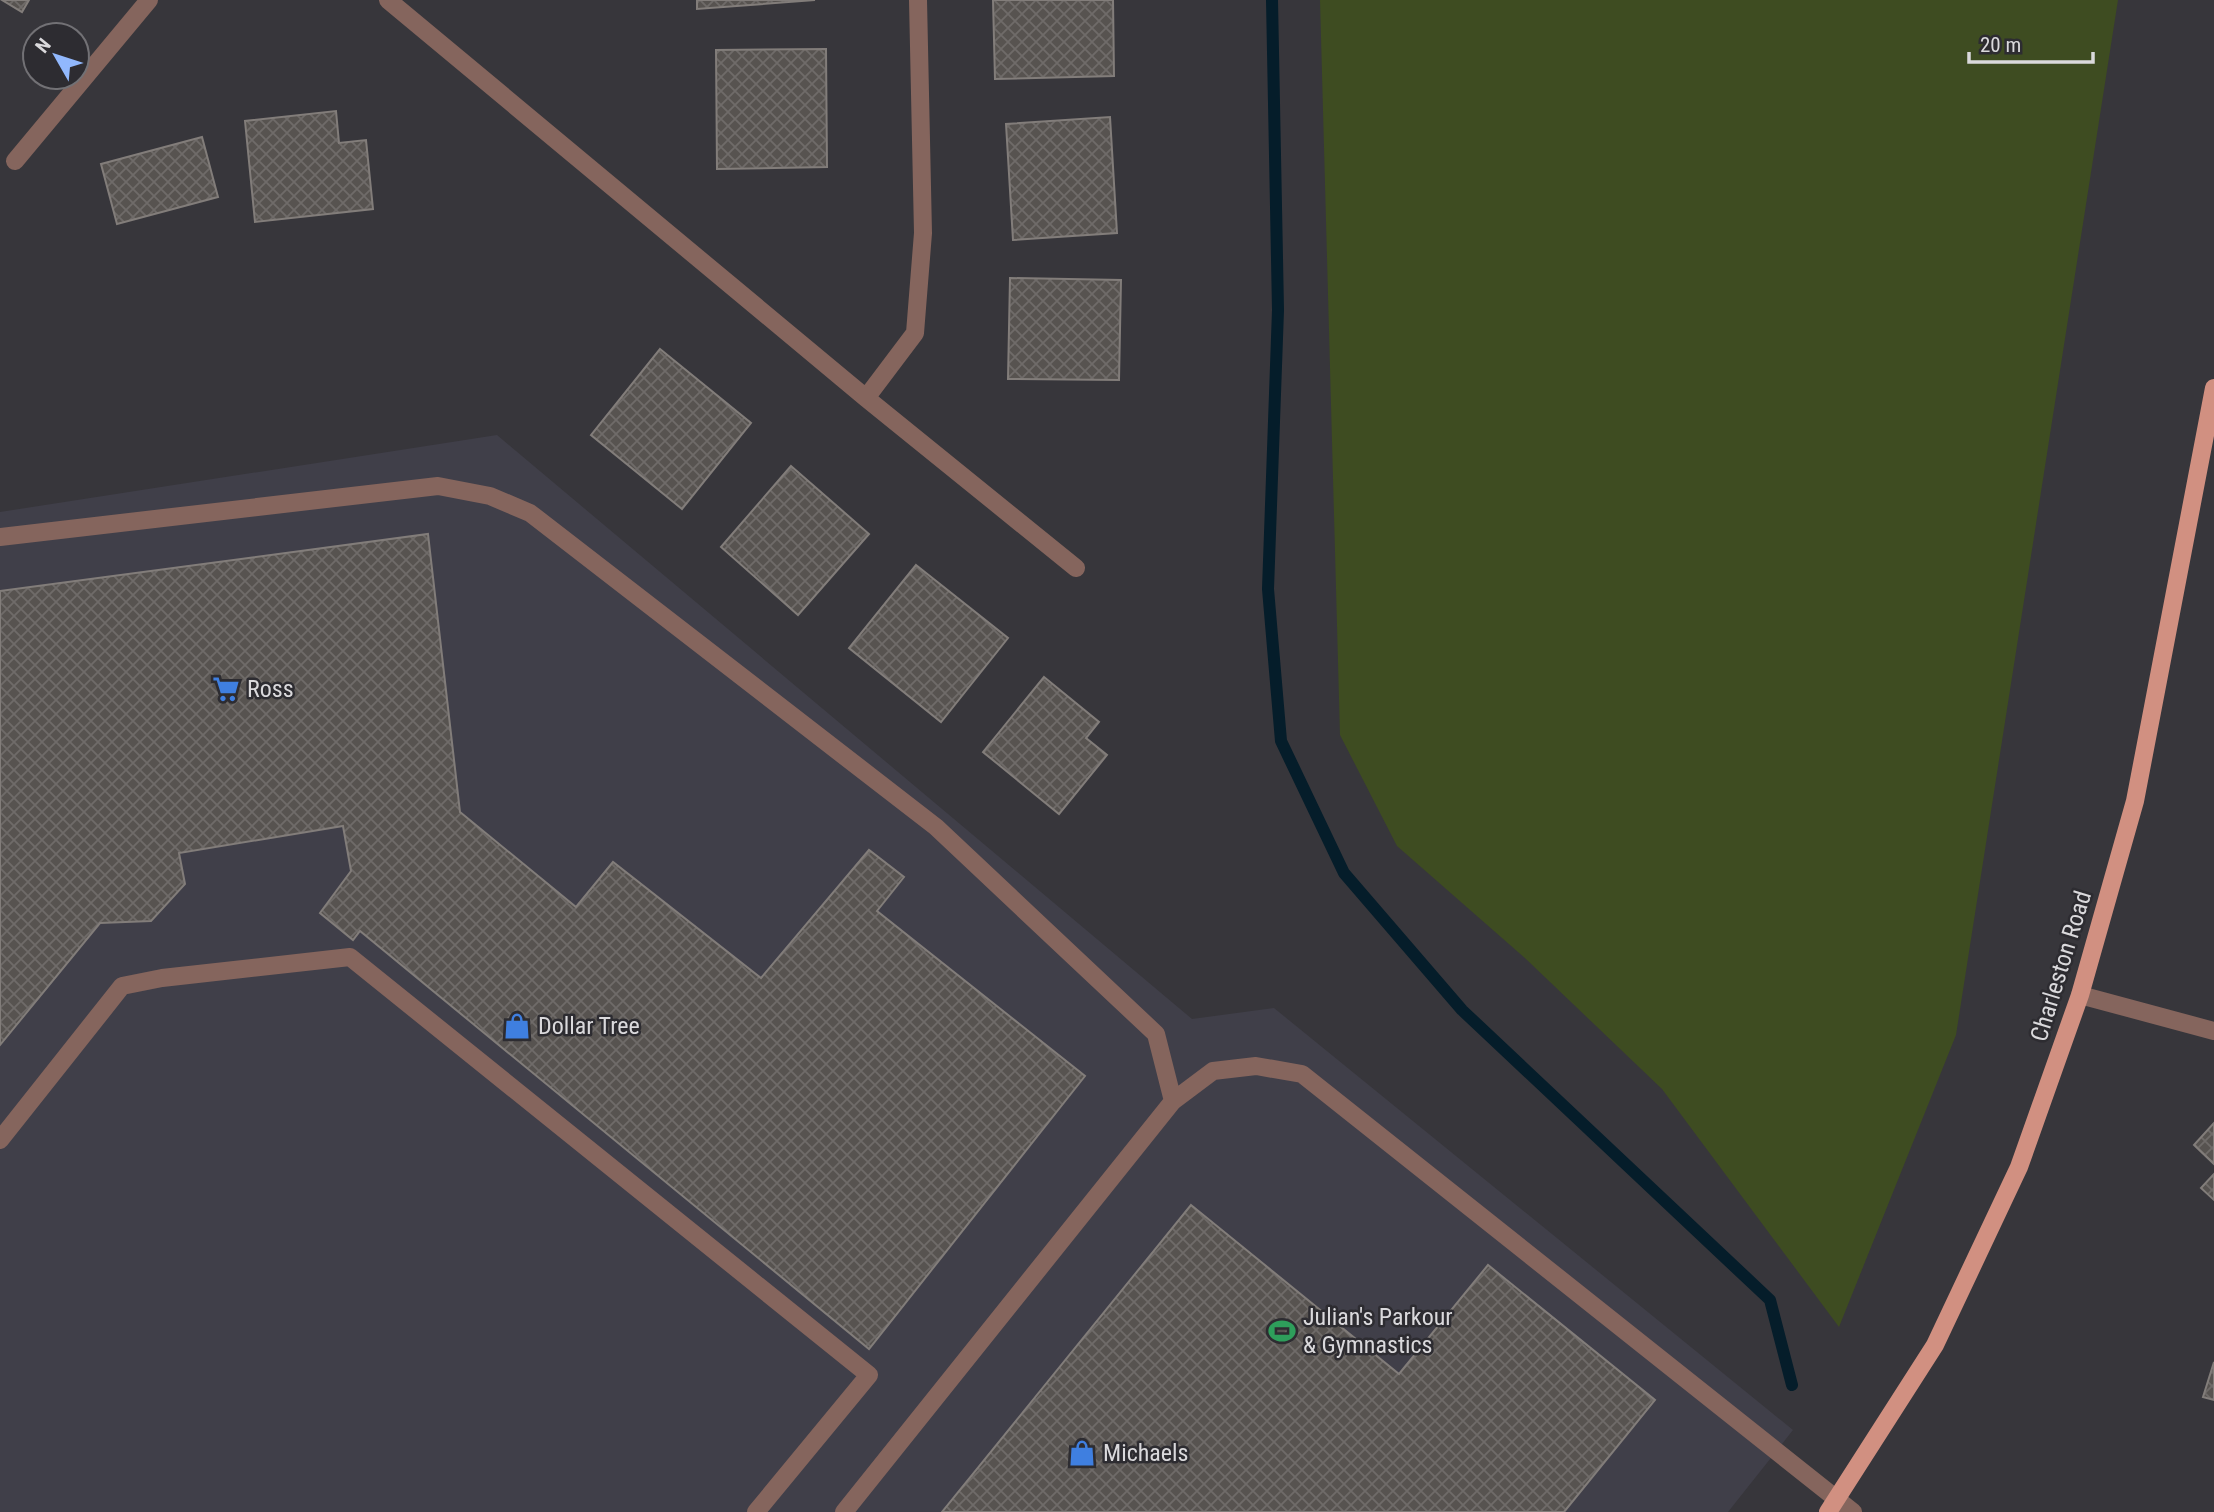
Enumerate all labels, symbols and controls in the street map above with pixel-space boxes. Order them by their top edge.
north arrow [21,21,91,91]
scale bar [1969,21,2093,65]
text: 20 m [1980,33,2021,57]
text: N [31,34,56,57]
supermarket icon: Ross [211,674,241,704]
place label: Ross [247,675,294,703]
street label: Charleston Road [2025,887,2097,1045]
shop icon: Dollar Tree [502,1011,532,1041]
place label: Dollar Tree [538,1012,640,1040]
place label: Julian's Parkour & Gymnastics [1303,1303,1453,1359]
sports icon: Julian's Parkour & Gymnastics [1267,1316,1297,1346]
shop icon: Michaels [1067,1438,1097,1468]
place label: Michaels [1103,1439,1189,1467]

